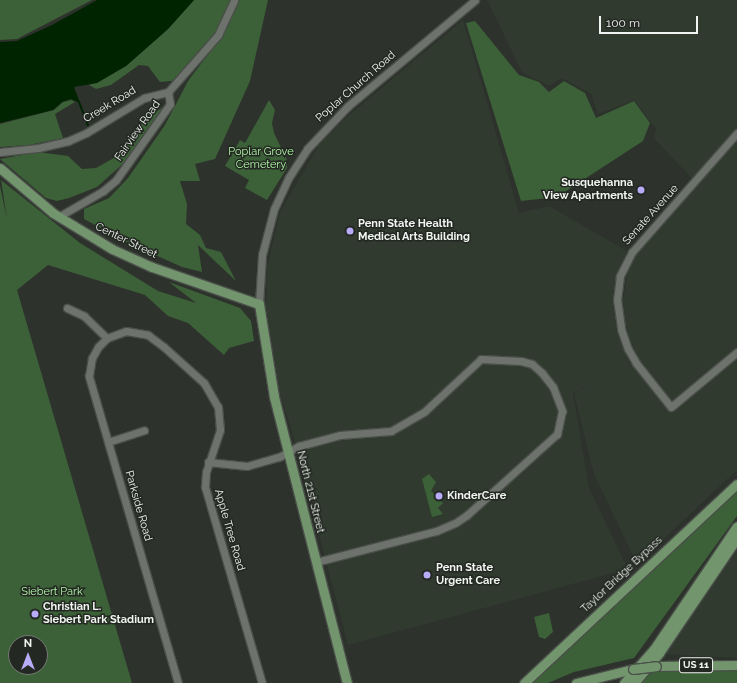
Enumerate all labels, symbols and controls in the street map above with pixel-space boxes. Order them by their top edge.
scale bar [601,8,700,34]
text: 100 m [606,16,640,30]
street label: Poplar Church Road [313,49,399,125]
street label: Creek Road [81,84,139,126]
street label: Fairview Road [112,98,164,164]
park label: Poplar Grove Cemetery [228,146,294,172]
place label: Susquehanna View Apartments [542,177,633,203]
street label: Senate Avenue [620,182,682,248]
marker: Susquehanna View Apartments [636,185,646,195]
place label: Penn State Health Medical Arts Building [358,218,471,244]
street label: Center Street [93,220,159,262]
marker: Penn State Health Medical Arts Building [345,226,355,236]
street label: North 21st Street [293,449,327,535]
street label: Parkside Road [122,469,154,543]
street label: Apple Tree Road [211,487,247,573]
place label: KinderCare [447,489,506,503]
marker: KinderCare [434,491,444,501]
street label: Taylor Bridge Bypass [578,534,666,616]
place label: Penn State Urgent Care [436,562,500,588]
marker: Penn State Urgent Care [421,569,433,581]
park label: Siebert Park [21,585,83,599]
place label: Christian L. Siebert Park Stadium [43,601,154,627]
marker: Christian L. Siebert Park Stadium [30,609,40,619]
north arrow [8,635,48,675]
text: N [24,637,32,650]
road number: US 11 [679,657,713,673]

